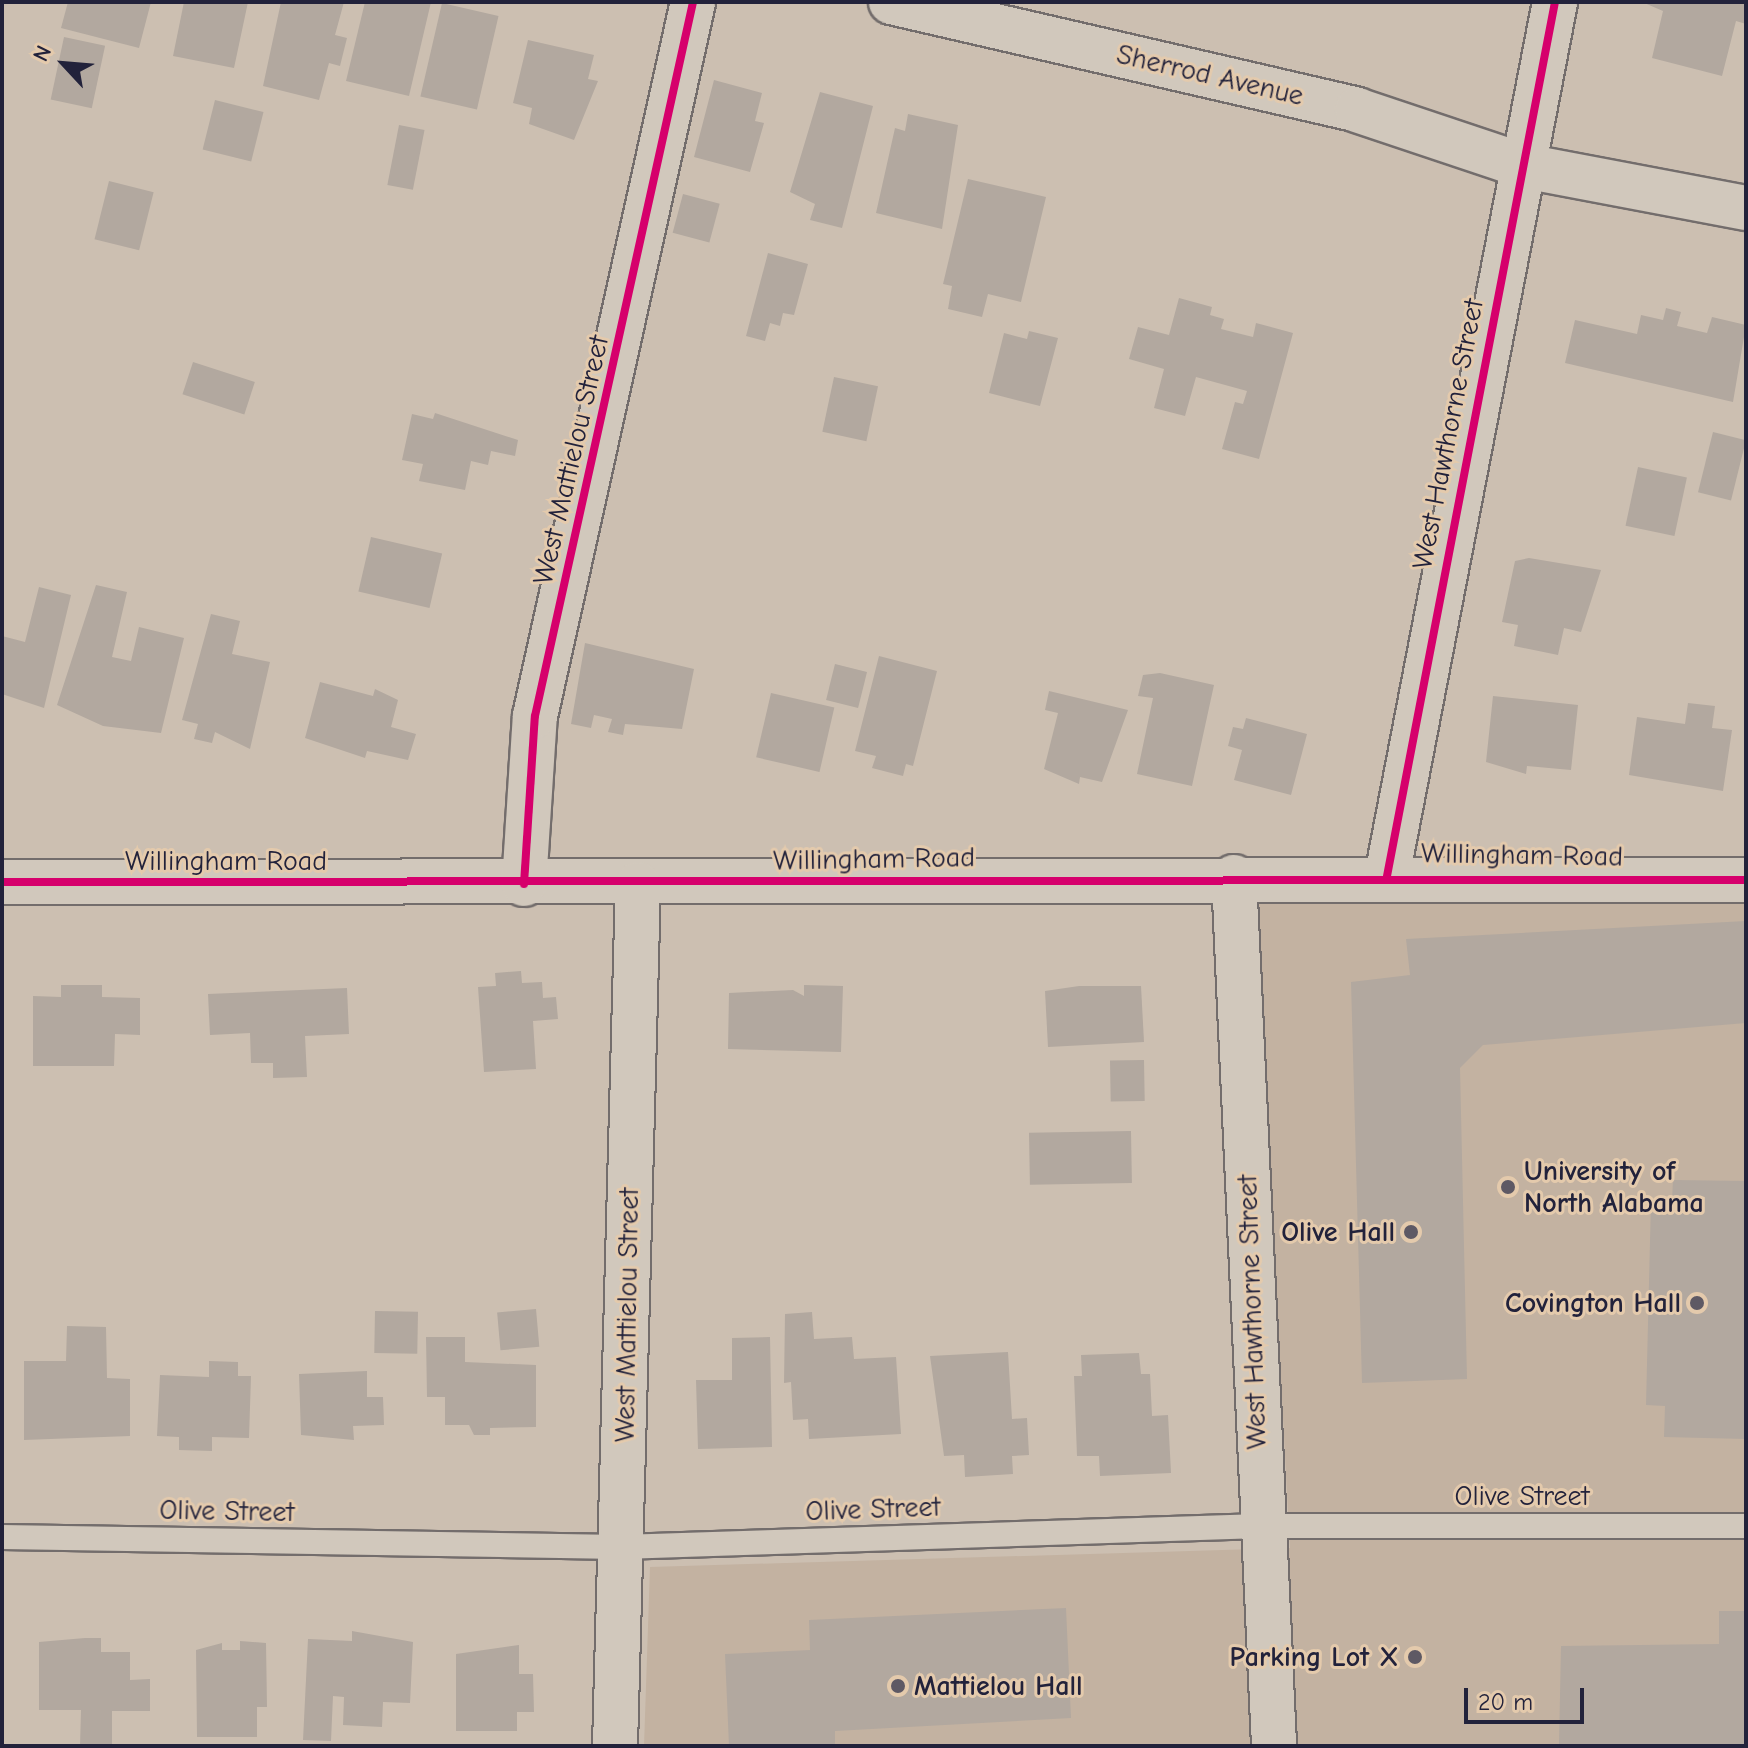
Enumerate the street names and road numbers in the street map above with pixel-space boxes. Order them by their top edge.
street label: Sherrod Avenue [1113,37,1307,113]
street label: West Hawthorne Street [1405,296,1491,572]
street label: West Mattielou Street [526,332,616,588]
street label: Willingham Road [1421,836,1623,874]
street label: Willingham Road [773,840,975,878]
street label: Willingham Road [125,844,327,878]
street label: West Hawthorne Street [1230,1174,1274,1450]
street label: West Mattielou Street [608,1188,646,1442]
street label: Olive Street [1454,1479,1590,1513]
street label: Olive Street [805,1490,941,1528]
street label: Olive Street [159,1493,295,1529]

